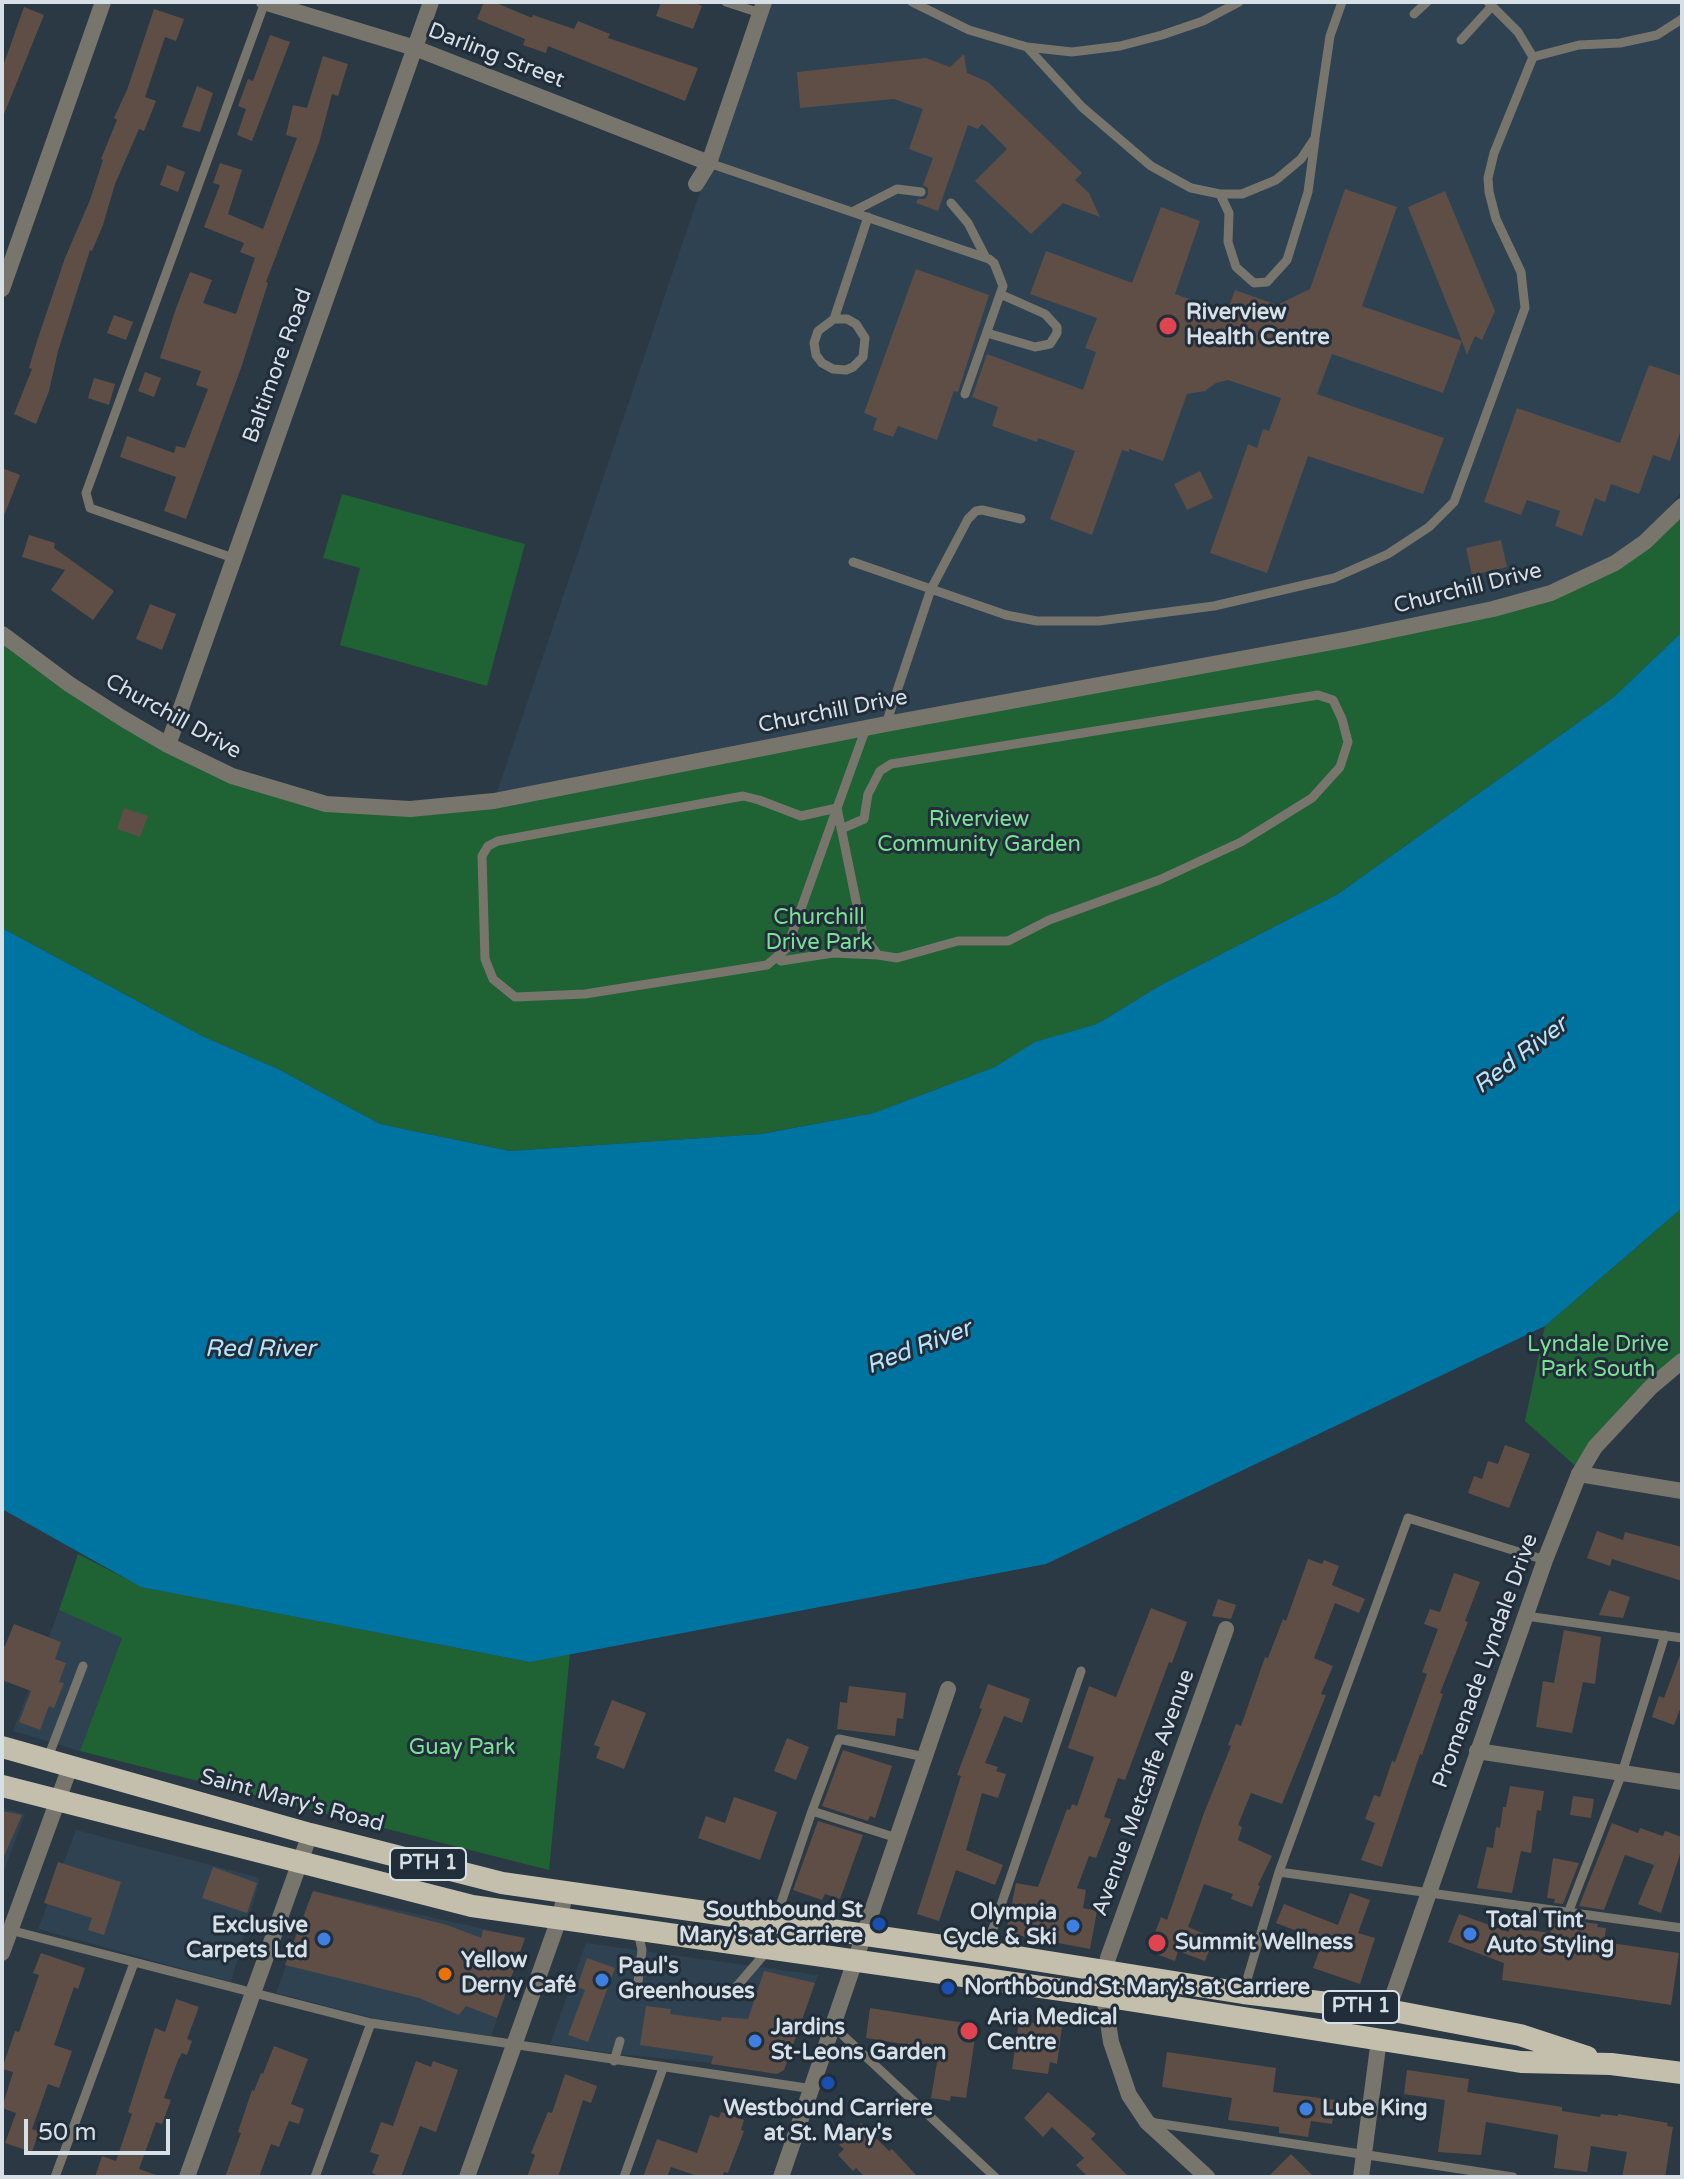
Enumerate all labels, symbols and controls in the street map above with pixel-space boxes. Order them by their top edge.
street label: Darling Street [424,18,568,94]
street label: Baltimore Road [238,285,318,447]
place label: Riverview Health Centre [1186,300,1330,352]
marker: Riverview Health Centre [1157,315,1179,337]
street label: Churchill Drive [1391,558,1545,620]
street label: Churchill Drive [100,669,246,765]
street label: Churchill Drive [756,685,910,739]
park label: Riverview Community Garden [877,807,1081,858]
park label: Churchill Drive Park [766,905,872,956]
water label: Red River [1468,1011,1574,1101]
water label: Red River [862,1315,976,1381]
park label: Lyndale Drive Park South [1527,1332,1669,1384]
water label: Red River [205,1336,315,1364]
street label: Promenade Lyndale Drive [1428,1530,1544,1792]
street label: Avenue Metcalfe Avenue [1087,1666,1201,1920]
park label: Guay Park [409,1735,515,1761]
street label: Saint Mary's Road [197,1764,387,1838]
road number: PTH 1 [390,1848,466,1880]
place label: Southbound St Mary's at Carriere [679,1898,863,1950]
place label: Olympia Cycle & Ski [943,1900,1057,1952]
place label: Total Tint Auto Styling [1486,1908,1614,1960]
place label: Exclusive Carpets Ltd [186,1913,308,1964]
marker: Southbound St Mary's at Carriere [870,1915,888,1933]
marker: Olympia Cycle & Ski [1064,1917,1082,1935]
marker: Total Tint Auto Styling [1461,1925,1479,1943]
marker: Exclusive Carpets Ltd [315,1930,333,1948]
place label: Summit Wellness [1175,1930,1353,1956]
marker: Summit Wellness [1146,1932,1168,1954]
place label: Yellow Derny Café [461,1948,576,2000]
place label: Paul's Greenhouses [618,1954,755,2006]
marker: Yellow Derny Café [436,1965,454,1983]
marker: Paul's Greenhouses [593,1971,611,1989]
place label: Northbound St Mary's at Carriere [964,1975,1310,2001]
marker: Northbound St Mary's at Carriere [939,1979,957,1997]
road number: PTH 1 [1323,1991,1399,2023]
place label: Aria Medical Centre [987,2005,1118,2056]
place label: Jardins St-Leons Garden [771,2015,946,2066]
marker: Aria Medical Centre [958,2020,980,2042]
marker: Jardins St-Leons Garden [746,2032,764,2050]
marker: Westbound Carriere at St. Mary's [819,2074,837,2092]
place label: Westbound Carriere at St. Mary's [723,2096,933,2148]
place label: Lube King [1322,2096,1428,2122]
marker: Lube King [1297,2100,1315,2118]
scale bar [28,2103,174,2153]
text: 50 m [38,2118,96,2147]

